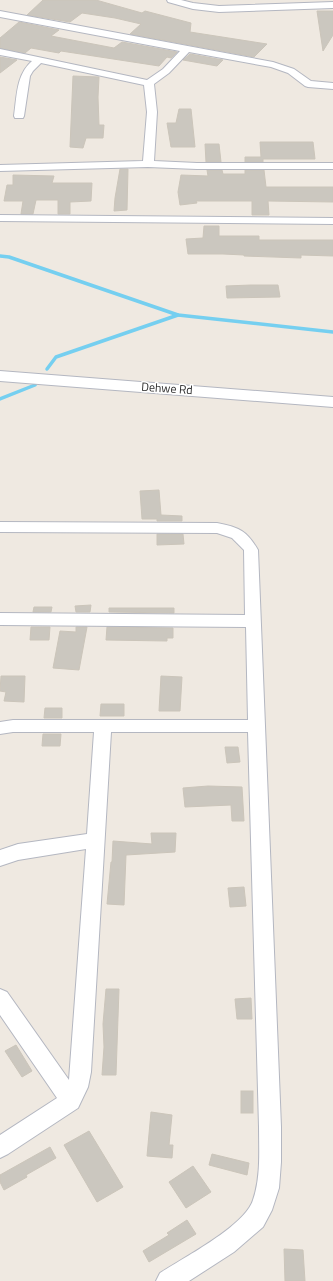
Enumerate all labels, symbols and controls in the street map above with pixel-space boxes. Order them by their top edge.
street label: Dehwe Rd [141,377,193,399]

